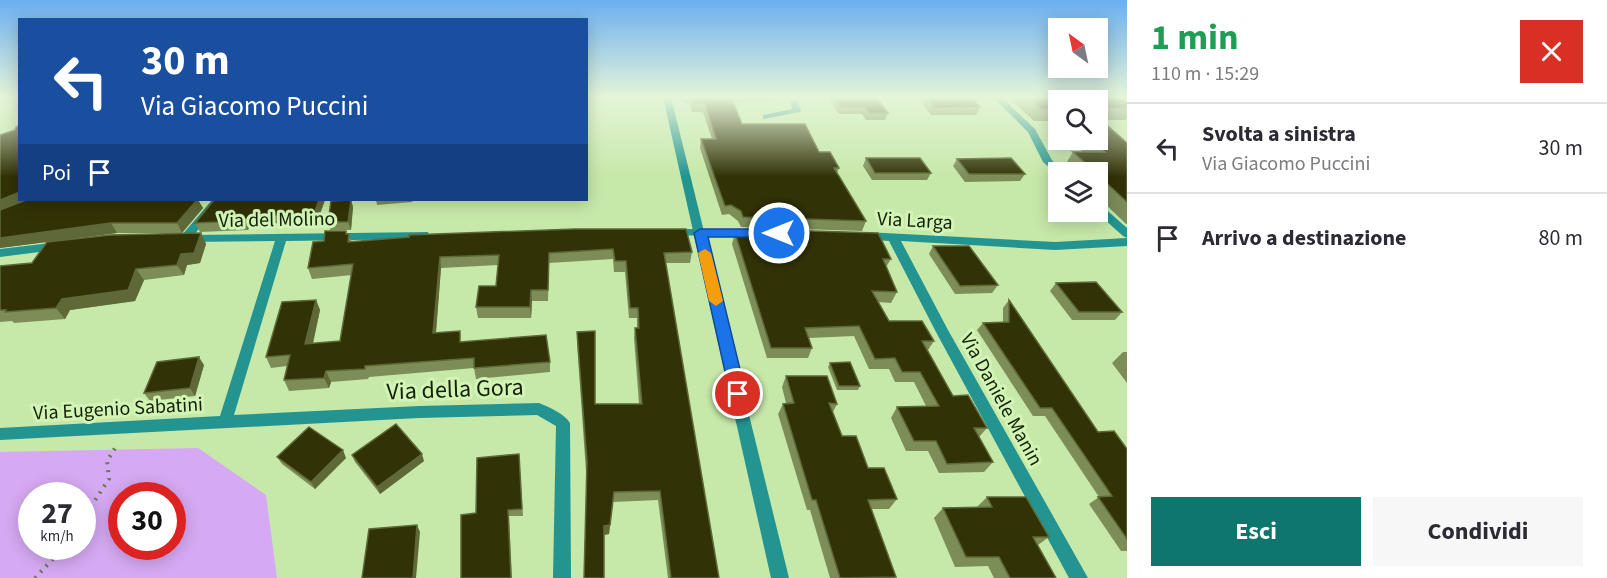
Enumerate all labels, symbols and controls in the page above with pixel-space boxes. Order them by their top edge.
text: 1 min [1151,12,1239,63]
north arrow [1048,18,1108,78]
map controls [1048,18,1108,222]
button: close [1520,20,1583,83]
text: 30 m [141,31,230,91]
icon: left [42,42,120,120]
text: 110 m · 15:29 [1151,60,1259,88]
text: Via Giacomo Puccini [141,87,368,126]
button: search [1048,90,1108,150]
text: Svolta a sinistra [1202,118,1356,150]
icon: left [1151,132,1184,165]
text: 30 m [1538,132,1583,164]
text: Via Giacomo Puccini [1202,150,1370,178]
icon: arrive [83,156,116,189]
text: Poi [42,157,71,189]
button: layers [1048,162,1108,222]
position arrow [747,201,811,265]
street label: Via del Molino [218,205,336,235]
street label: Via Larga [876,205,953,237]
icon: arrive [1151,222,1184,255]
text: Arrivo a destinazione [1202,222,1407,254]
text: 80 m [1538,222,1583,254]
street label: Via Daniele Manin [953,328,1049,471]
pin [712,368,763,419]
street label: Via della Gora [386,370,524,409]
icon: arrive [721,377,754,410]
street label: Via Eugenio Sabatini [32,391,204,427]
speed limit sign: 30 [108,482,186,560]
text: 27 [41,492,73,535]
button: Esci [1151,497,1361,566]
button: Condividi [1373,497,1583,566]
text: km/h [40,526,74,547]

